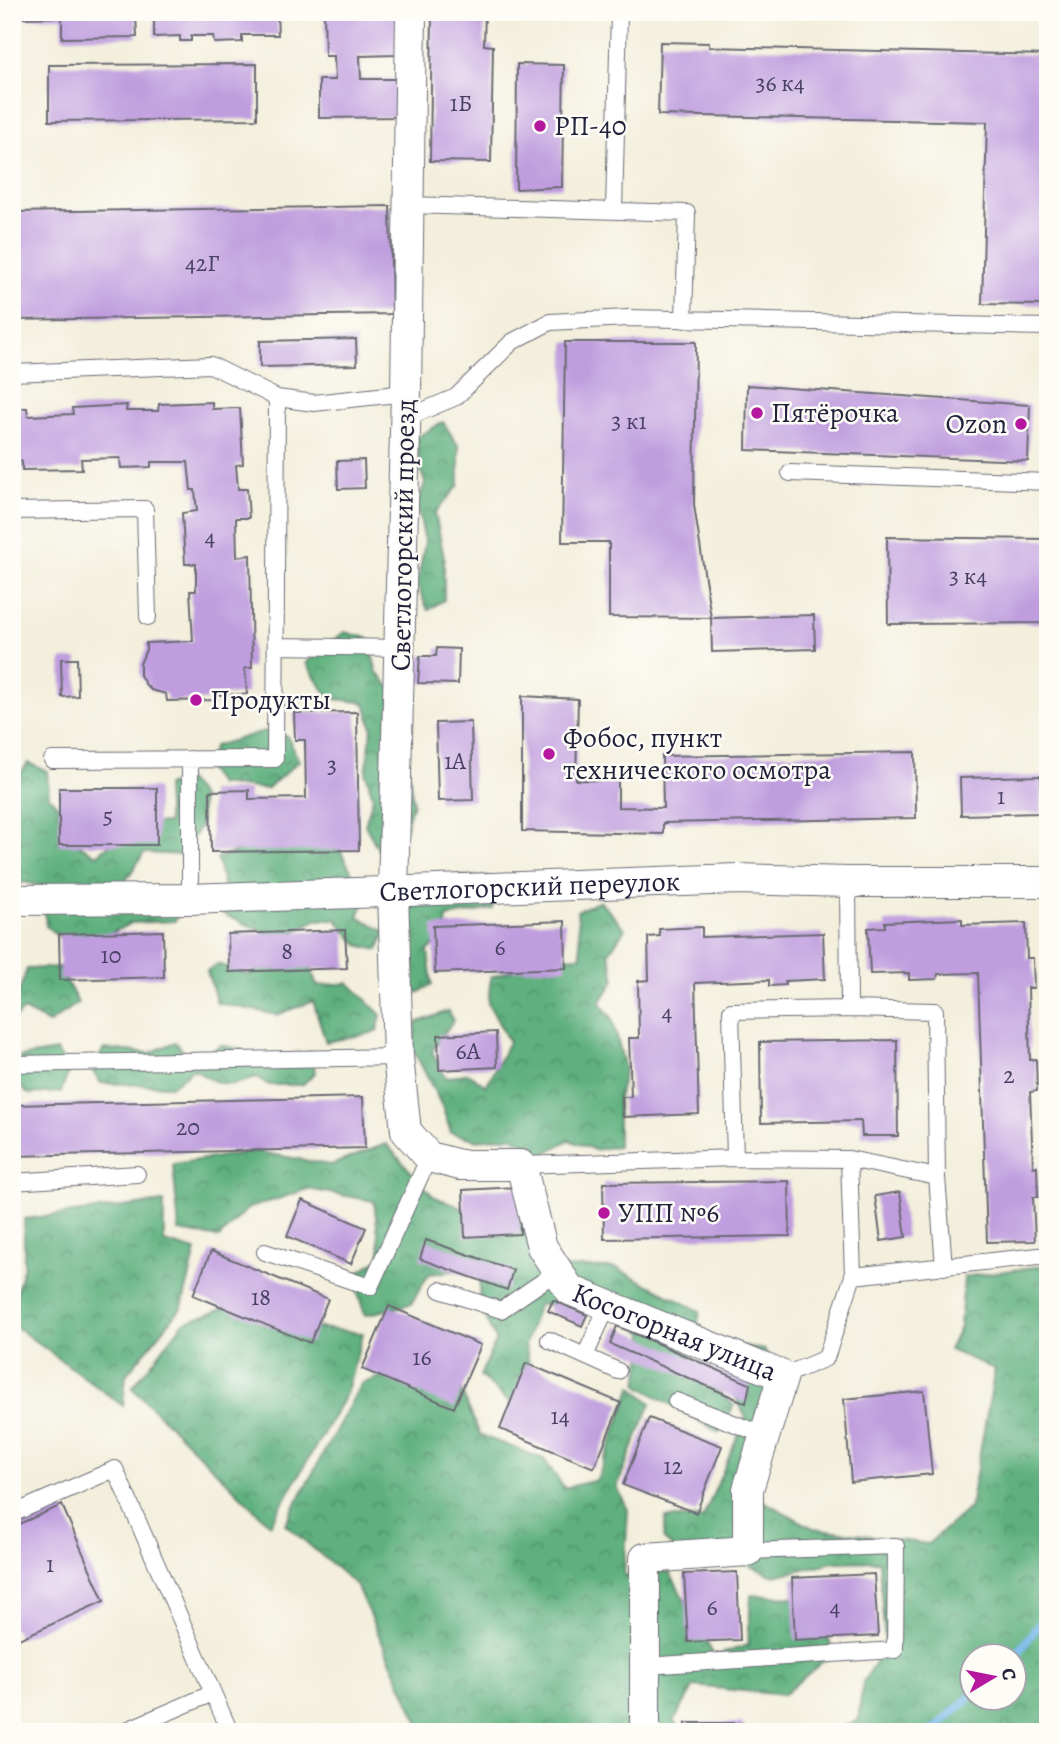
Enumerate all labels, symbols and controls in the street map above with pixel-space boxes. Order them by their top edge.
house number: 36 к4 [755,67,805,99]
house number: 1Б [450,87,472,119]
place label: РП-40 [554,107,627,145]
marker: РП-40 [532,118,548,134]
house number: 42Г [185,247,219,279]
place label: Пятёрочка [771,394,899,432]
street label: Светлогорский проезд [382,398,424,672]
house number: 3 к1 [611,405,647,437]
marker: Пятёрочка [749,405,765,421]
place label: Ozon [945,405,1007,443]
marker: Ozon [1013,416,1029,432]
house number: 4 [205,521,216,553]
house number: 3 к4 [949,560,987,592]
place label: Продукты [210,681,331,719]
marker: Продукты [188,692,204,708]
place label: Фобос, пункт технического осмотра [563,719,831,789]
house number: 1А [444,745,467,777]
marker: Фобос, пункт технического осмотра [541,746,557,762]
house number: 3 [327,749,337,781]
house number: 1 [997,780,1005,812]
house number: 5 [103,800,113,832]
street label: Светлогорский переулок [379,862,681,911]
house number: 6 [494,931,506,963]
house number: 8 [281,935,293,967]
house number: 10 [101,939,122,971]
house number: 4 [662,996,673,1028]
house number: 6А [455,1035,482,1067]
house number: 2 [1003,1059,1015,1091]
house number: 20 [176,1111,200,1143]
place label: УПП №6 [618,1194,719,1232]
marker: УПП №6 [596,1205,612,1221]
street label: Косогорная улица [566,1274,782,1391]
house number: 18 [251,1281,271,1313]
house number: 16 [412,1341,432,1373]
house number: 14 [550,1400,570,1432]
house number: 12 [663,1450,683,1482]
house number: 1 [46,1548,54,1580]
house number: 6 [706,1591,718,1623]
house number: 4 [830,1591,841,1623]
north arrow [958,1642,1028,1712]
text: С [995,1666,1023,1682]

